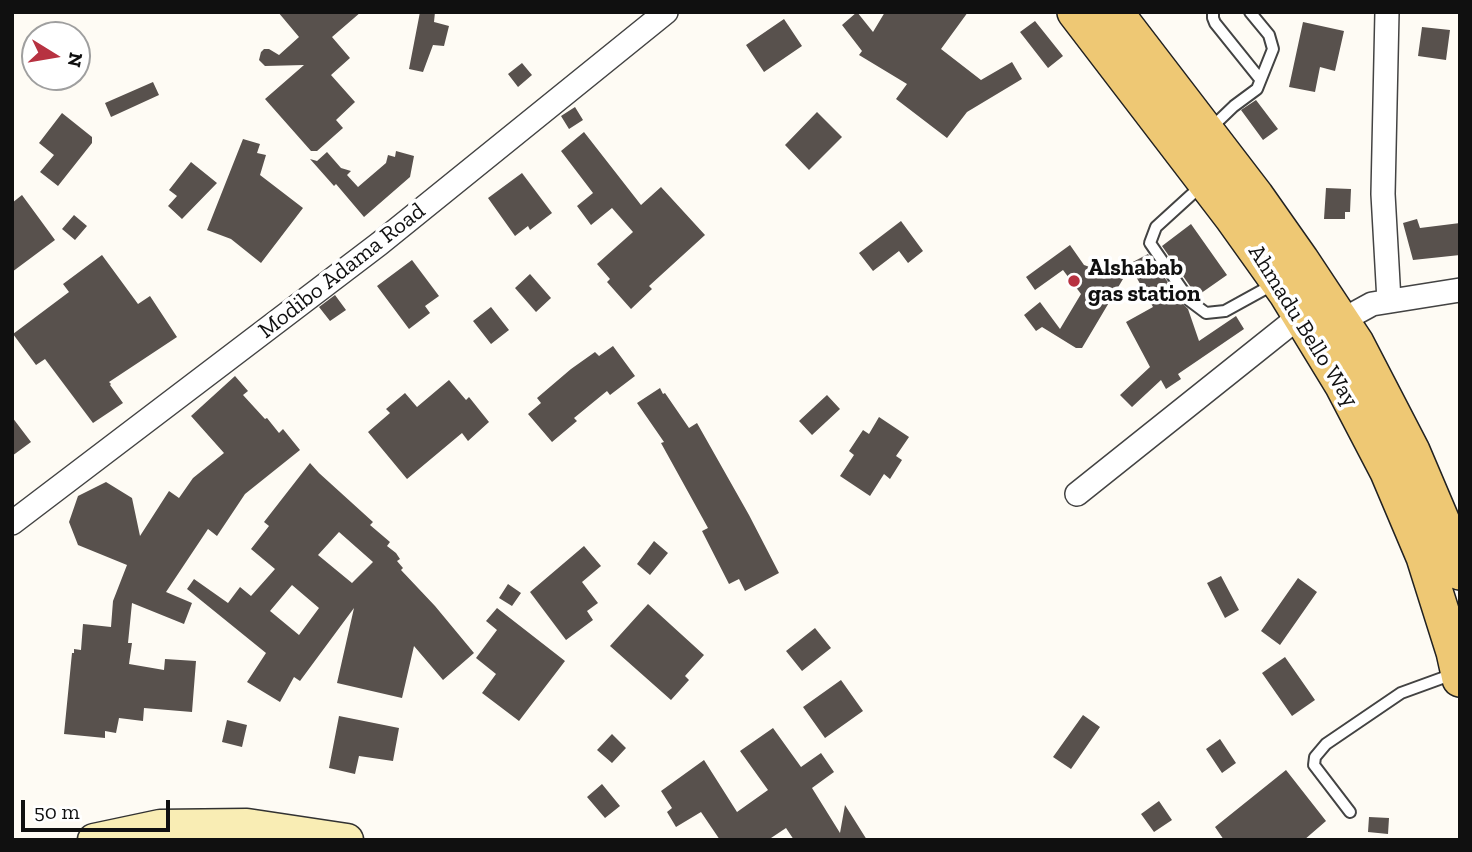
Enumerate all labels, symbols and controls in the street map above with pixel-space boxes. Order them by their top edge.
north arrow [21,21,91,91]
text: N [62,50,88,69]
street label: Modibo Adama Road [253,197,431,345]
street label: Ahmadu Bello Way [1242,240,1364,412]
place label: Alshabab gas station [1088,254,1201,308]
marker: Alshabab gas station [1066,273,1082,289]
scale bar [24,786,173,830]
text: 50 m [34,799,80,824]

